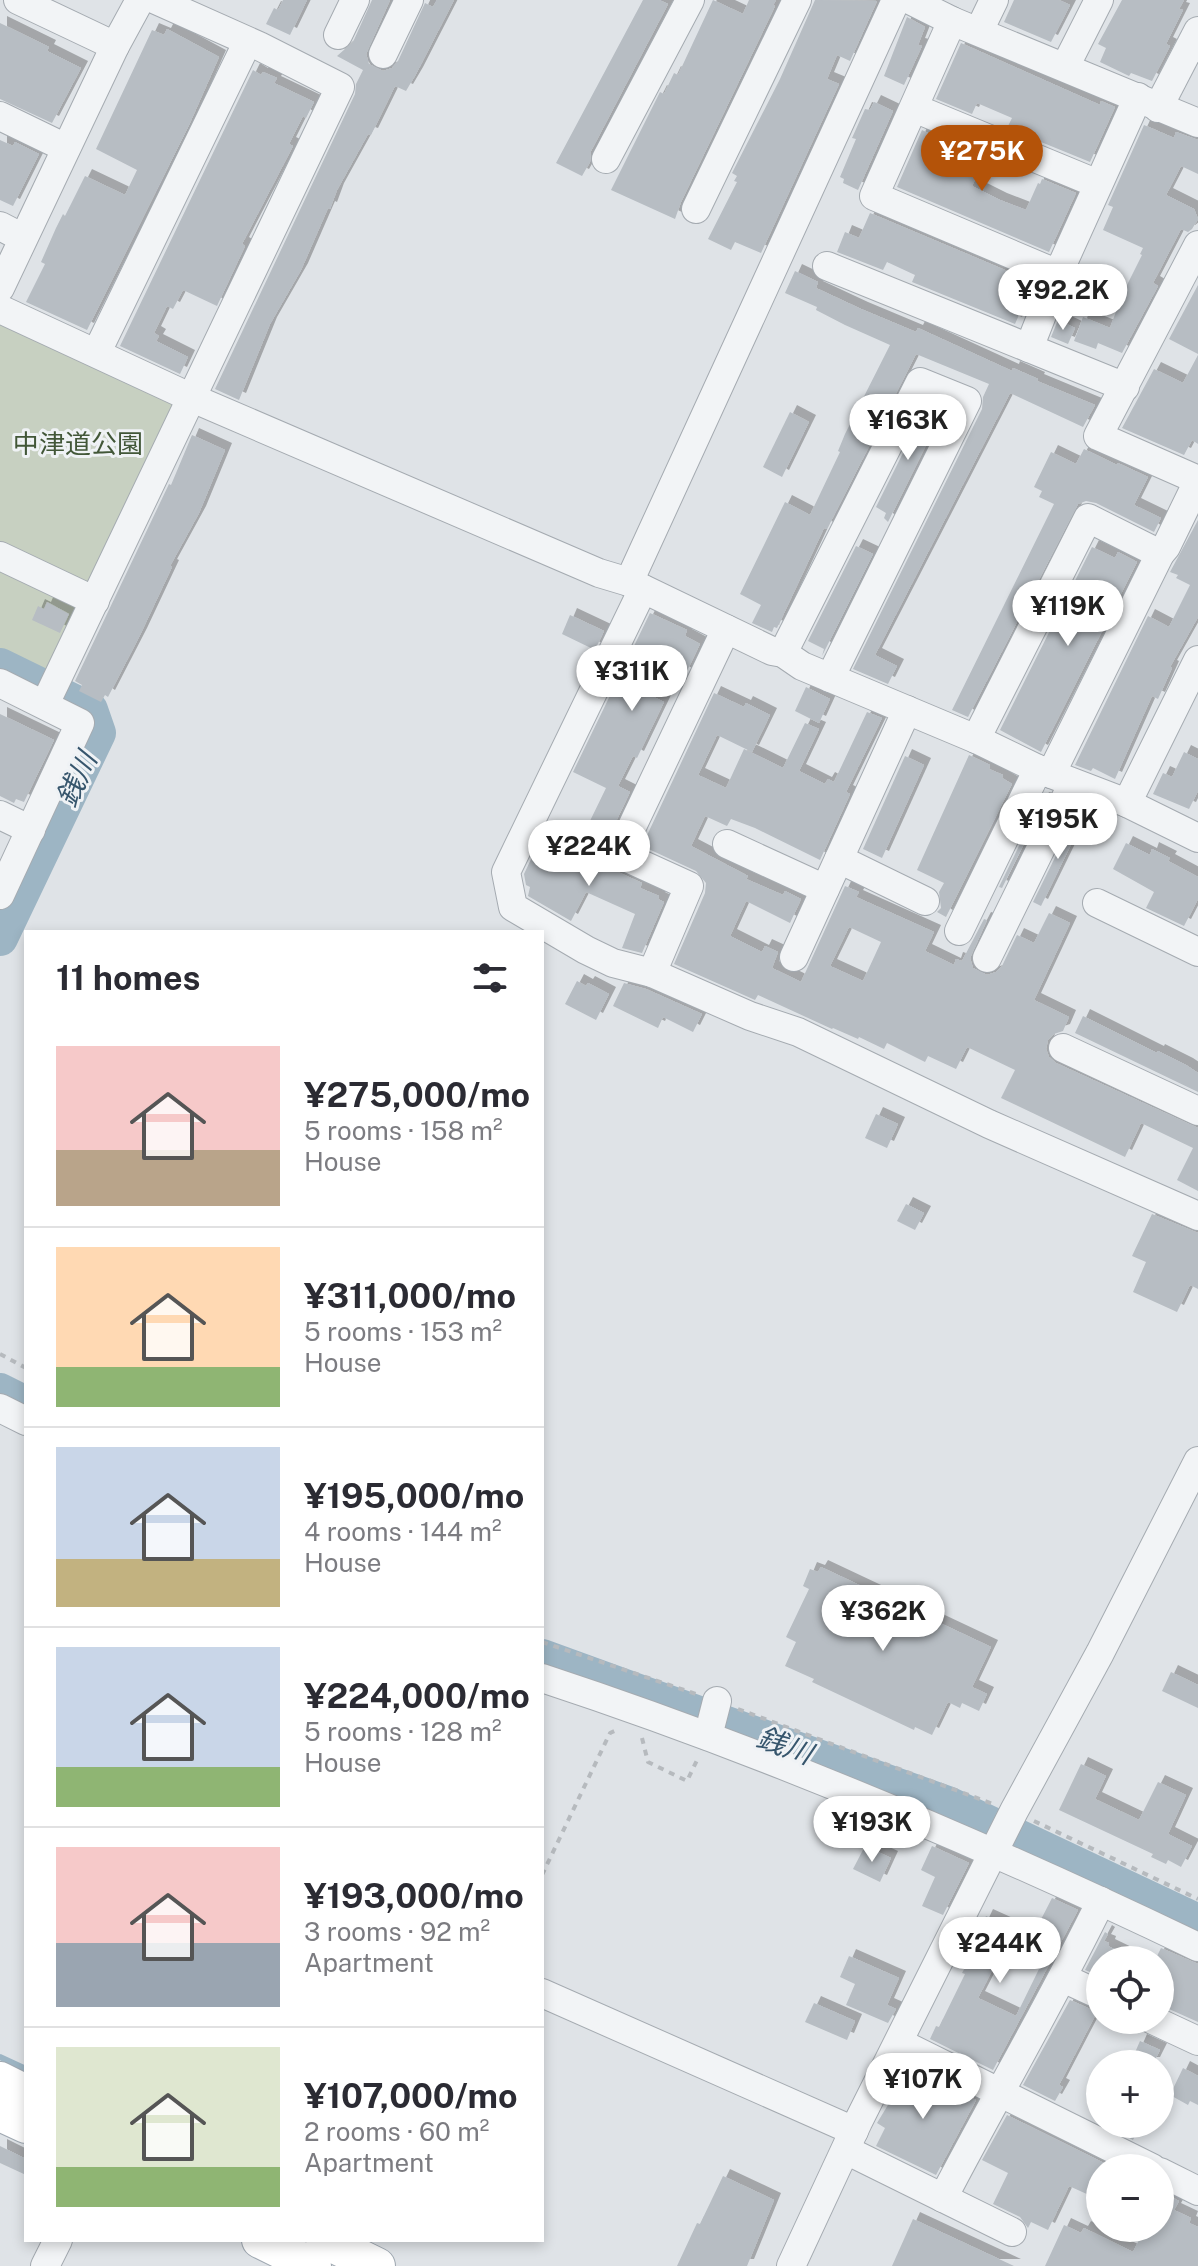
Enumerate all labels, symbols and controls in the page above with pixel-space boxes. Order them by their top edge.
pin: ¥275K [926,125,1038,193]
text: ¥275K [939,135,1025,166]
pin: ¥92.2K [998,264,1128,332]
text: ¥92.2K [1016,274,1110,305]
pin: ¥163K [852,394,964,462]
text: ¥163K [867,404,949,435]
park label: 中津道公園 [13,428,143,459]
pin: ¥119K [1012,580,1124,648]
text: ¥119K [1030,590,1106,621]
pin: ¥311K [576,645,688,713]
text: ¥311K [594,655,670,686]
water label: 銭川 [49,744,104,811]
pin: ¥195K [1002,793,1114,861]
text: ¥195K [1017,803,1099,834]
pin: ¥224K [533,820,645,888]
text: ¥224K [546,830,632,861]
icon: filters [468,956,512,1000]
text: 11 homes [56,958,200,998]
text: ¥275,000/mo [304,1075,530,1115]
icon: home [120,1078,216,1174]
text: 5 rooms · 158 m² [304,1115,503,1146]
text: House [304,1146,381,1177]
text: ¥311,000/mo [304,1276,516,1316]
icon: home [120,1279,216,1375]
text: 5 rooms · 153 m² [304,1316,502,1347]
text: House [304,1347,381,1378]
text: ¥195,000/mo [304,1476,524,1516]
icon: home [120,1479,216,1575]
text: 4 rooms · 144 m² [304,1516,502,1547]
text: House [304,1547,381,1578]
pin: ¥362K [827,1585,939,1653]
text: ¥362K [840,1595,926,1626]
text: ¥224,000/mo [304,1676,530,1716]
icon: home [120,1679,216,1775]
text: 5 rooms · 128 m² [304,1716,501,1747]
water label: 銭川 [753,1720,820,1771]
text: House [304,1747,381,1778]
pin: ¥193K [816,1796,928,1864]
text: ¥193K [831,1806,913,1837]
text: ¥193,000/mo [304,1876,524,1916]
icon: home [120,1879,216,1975]
text: 3 rooms · 92 m² [304,1916,490,1947]
pin: ¥244K [944,1917,1056,1985]
text: ¥244K [957,1927,1043,1958]
map controls [1086,1946,1174,2242]
button: locate [1086,1946,1174,2034]
text: Apartment [304,1947,434,1978]
button: + [1086,2050,1174,2138]
pin: ¥107K [867,2053,979,2121]
text: ¥107K [883,2063,963,2094]
text: ¥107,000/mo [304,2076,518,2116]
icon: home [120,2079,216,2175]
text: 2 rooms · 60 m² [304,2116,489,2147]
text: Apartment [304,2147,434,2178]
button: − [1086,2154,1174,2242]

